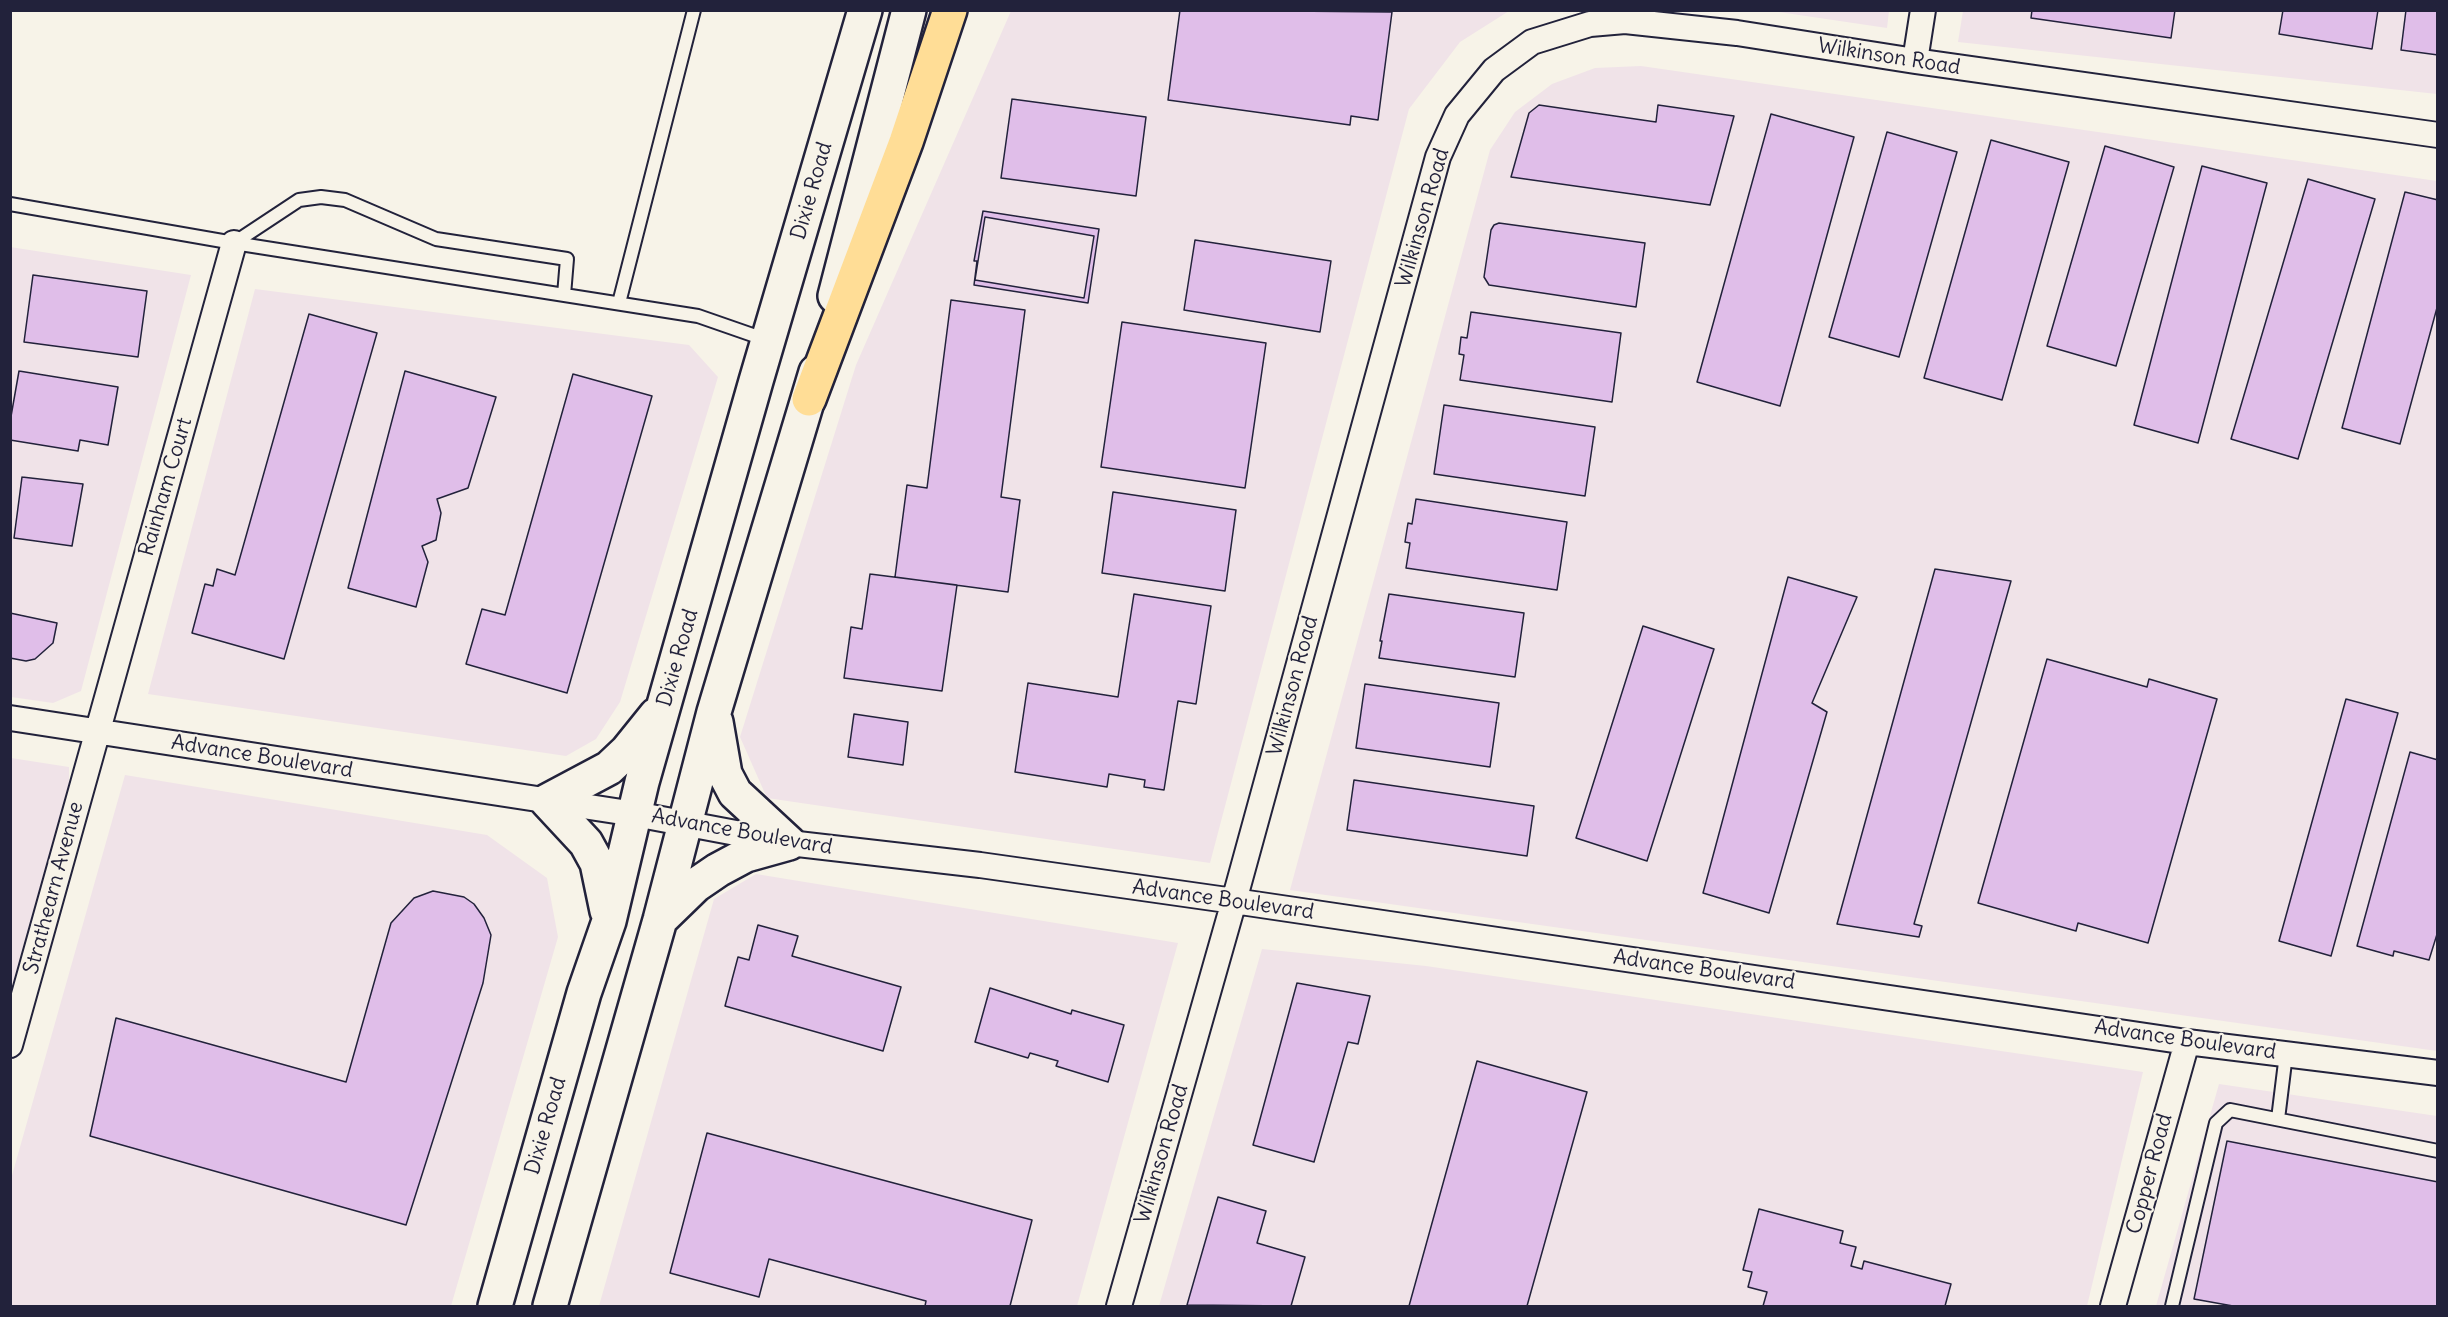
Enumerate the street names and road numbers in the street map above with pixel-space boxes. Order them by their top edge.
street label: Wilkinson Road [1816,33,1962,81]
street label: Dixie Road [786,139,838,243]
street label: Wilkinson Road [1391,145,1455,291]
street label: Rainham Court [134,415,198,559]
street label: Dixie Road [652,606,704,710]
street label: Wilkinson Road [1262,613,1324,759]
street label: Advance Boulevard [170,730,354,784]
street label: Strathearn Avenue [19,799,89,977]
street label: Advance Boulevard [650,804,834,860]
street label: Advance Boulevard [1130,875,1316,925]
street label: Advance Boulevard [1611,945,1797,995]
street label: Advance Boulevard [2092,1015,2278,1065]
street label: Dixie Road [520,1074,572,1178]
street label: Wilkinson Road [1130,1081,1194,1227]
street label: Copper Road [2122,1111,2178,1237]

